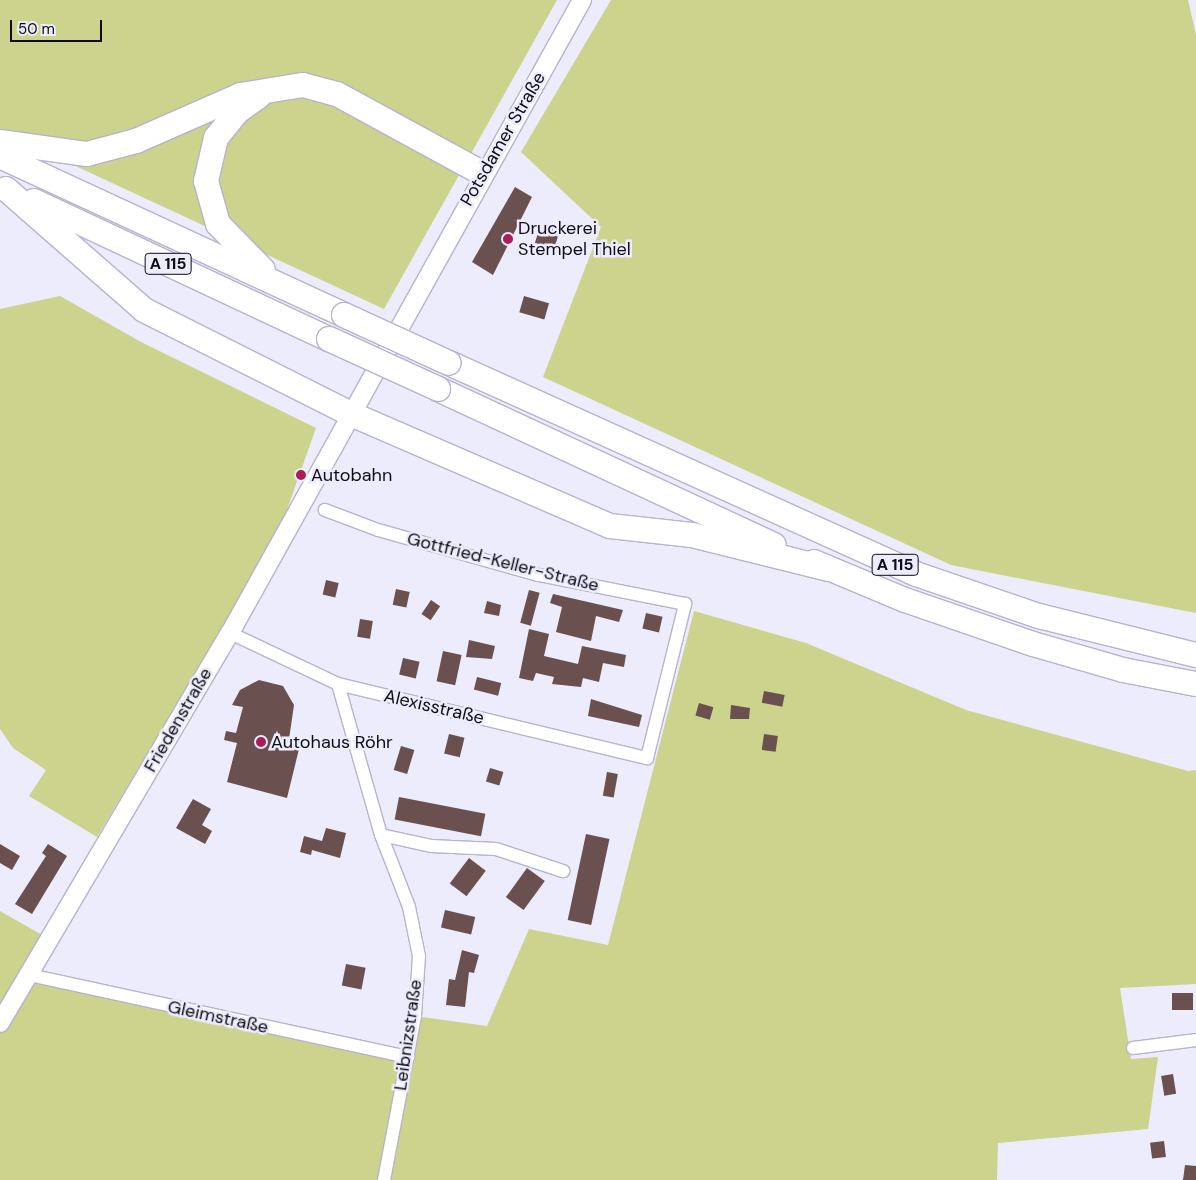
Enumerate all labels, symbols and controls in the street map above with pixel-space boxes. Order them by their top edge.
scale bar [12,10,105,42]
text: 50 m [18,19,55,39]
street label: Potsdamer Straße [456,68,550,210]
place label: Druckerei Stempel Thiel [518,218,631,260]
marker: Druckerei Stempel Thiel [502,233,514,245]
road number: A 115 [144,250,192,278]
place label: Autobahn [311,464,392,486]
marker: Autobahn [295,469,307,481]
street label: Gottfried-Keller-Straße [405,528,601,596]
road number: A 115 [871,552,919,578]
street label: Friedenstraße [139,664,217,776]
street label: Alexisstraße [382,685,486,729]
place label: Autohaus Röhr [271,731,393,753]
marker: Autohaus Röhr [255,736,267,748]
street label: Leibnizstraße [390,978,426,1092]
street label: Gleimstraße [166,996,270,1038]

